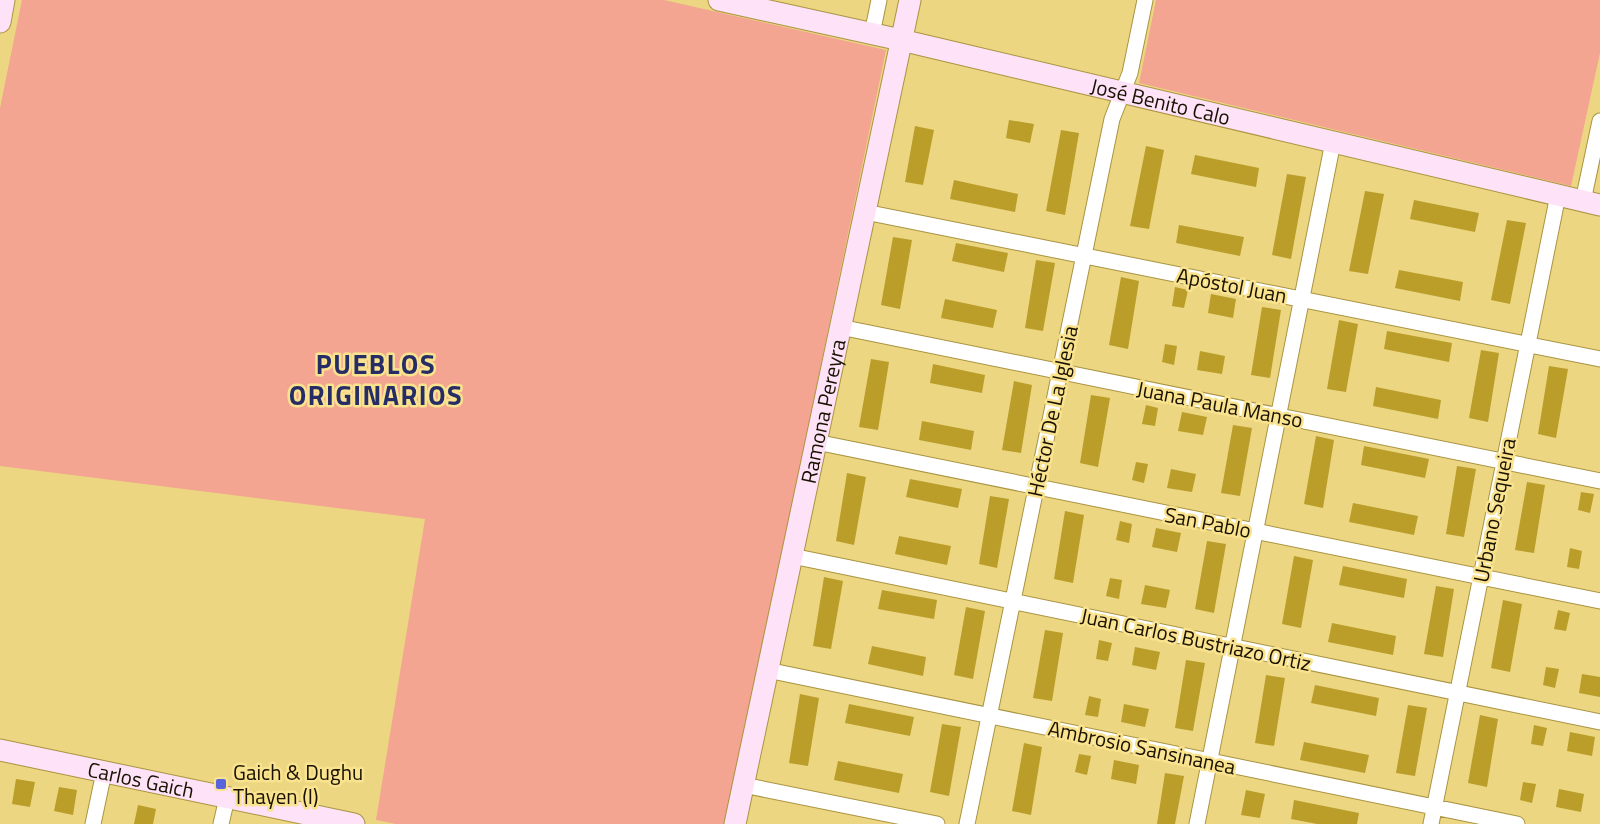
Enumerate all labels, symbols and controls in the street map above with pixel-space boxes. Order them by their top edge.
street label: José Benito Calo [1087,69,1234,133]
street label: Apóstol Juan [1174,259,1290,311]
street label: Héctor De La Iglesia [1018,322,1086,500]
street label: Ramona Pereyra [792,336,854,486]
district label: PUEBLOS ORIGINARIOS [289,343,463,415]
street label: Juana Paula Manso [1134,372,1306,436]
street label: Urbano Sequeira [1464,435,1524,585]
street label: San Pablo [1162,498,1254,546]
street label: Juan Carlos Bustriazo Ortiz [1078,599,1314,679]
street label: Ambrosio Sansinanea [1045,711,1239,783]
street label: Carlos Gaich [85,753,197,806]
place label: Gaich & Dughu Thayen (I) [233,756,363,812]
marker: Gaich & Dughu Thayen (I) [214,777,228,791]

